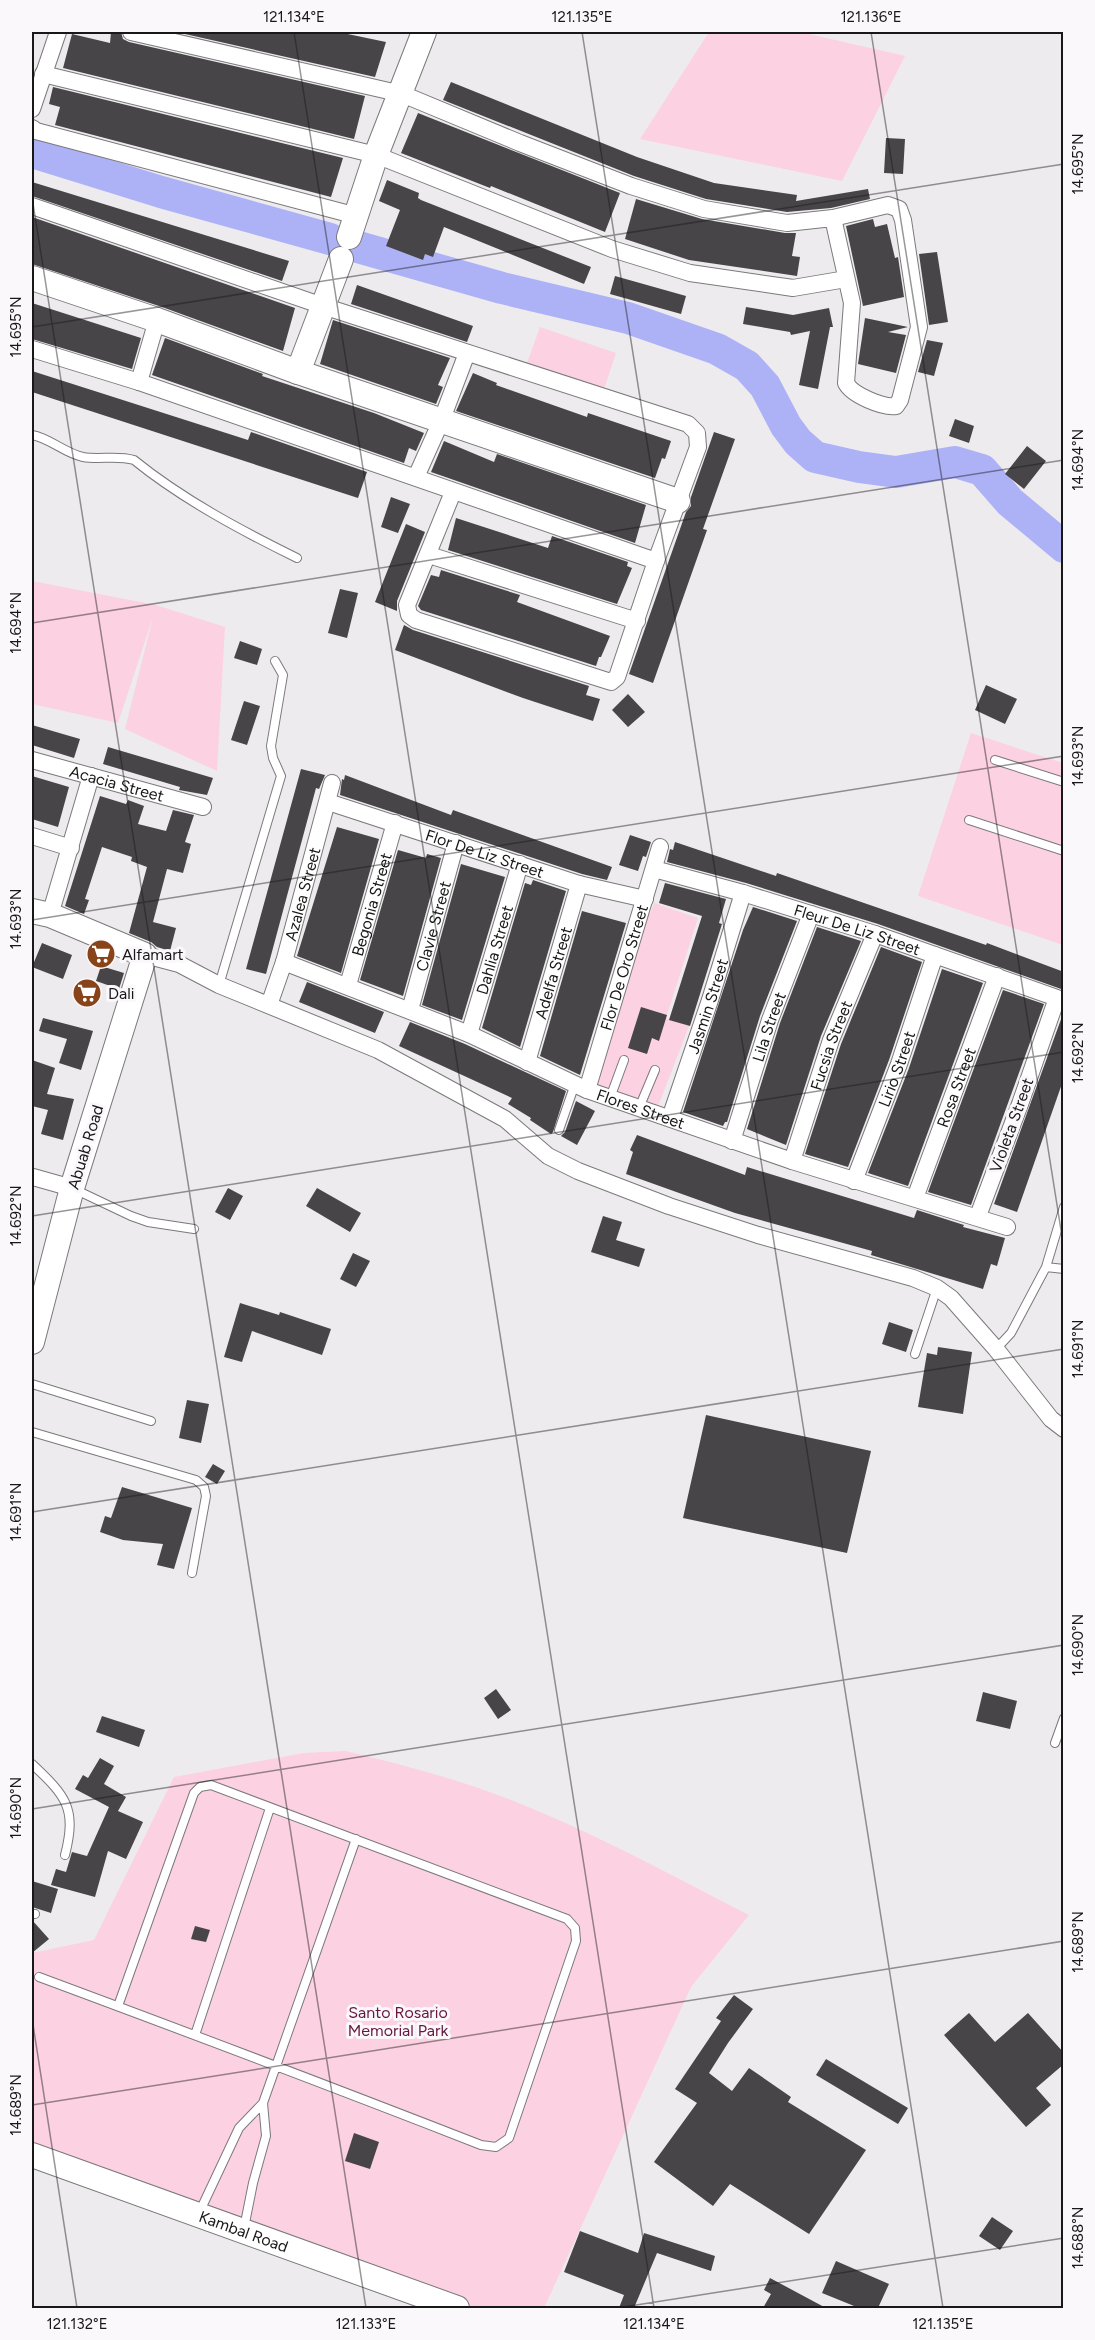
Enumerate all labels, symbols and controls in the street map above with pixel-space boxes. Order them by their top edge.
text: 121.134°E [263,8,325,26]
text: 121.135°E [551,8,613,26]
text: 121.136°E [840,8,902,26]
text: 14.695°N [1069,133,1087,195]
text: 14.695°N [7,296,25,358]
text: 14.694°N [1069,429,1087,491]
text: 14.694°N [7,592,25,654]
text: 14.693°N [1069,726,1087,786]
street label: Acacia Street [67,762,166,806]
street label: Flor De Liz Street [423,826,546,882]
street label: Azalea Street [281,845,324,943]
street label: Begonia Street [348,850,396,958]
street label: Clavie Street [412,879,455,973]
text: 14.693°N [7,889,25,949]
street label: Fleur De Liz Street [792,900,923,959]
street label: Flor De Oro Street [596,902,652,1033]
street label: Dahlia Street [472,903,517,997]
street label: Adelfa Street [531,924,576,1021]
supermarket icon: Alfamart [85,938,117,970]
place label: Alfamart [122,945,184,964]
street label: Jasmin Street [683,956,732,1056]
supermarket icon: Dali [71,977,103,1009]
place label: Dali [108,984,134,1003]
street label: Lila Street [748,989,790,1064]
street label: Fucsia Street [806,998,856,1093]
text: 14.692°N [1069,1022,1087,1084]
street label: Lirio Street [874,1029,919,1110]
street label: Rosa Street [933,1045,980,1130]
street label: Violeta Street [986,1075,1037,1175]
street label: Flores Street [594,1085,687,1133]
street label: Abuab Road [64,1103,107,1192]
text: 14.692°N [7,1185,25,1247]
text: 14.691°N [1069,1320,1087,1378]
text: 14.691°N [7,1483,25,1541]
text: 14.690°N [1069,1614,1087,1676]
text: 14.690°N [7,1777,25,1839]
text: 14.689°N [1069,1911,1087,1973]
park label: Santo Rosario Memorial Park [348,2003,448,2040]
text: 14.689°N [7,2074,25,2136]
street label: Kambal Road [196,2207,291,2256]
text: 14.688°N [1069,2207,1087,2269]
text: 121.132°E [46,2315,108,2333]
text: 121.133°E [336,2315,396,2333]
text: 121.134°E [623,2315,685,2333]
text: 121.135°E [912,2315,974,2333]

